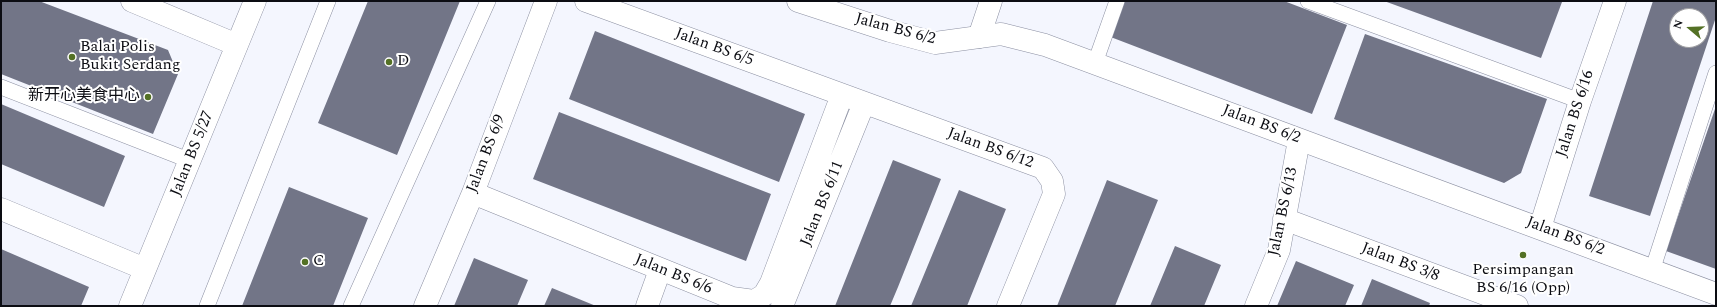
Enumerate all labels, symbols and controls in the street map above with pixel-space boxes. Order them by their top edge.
north arrow [1669,8,1709,48]
street label: Jalan BS 6/2 [853,10,937,50]
text: N [1669,17,1688,31]
street label: Jalan BS 6/5 [672,25,756,71]
place label: Balai Polis Bukit Serdang [80,38,180,76]
marker: Balai Polis Bukit Serdang [67,52,77,62]
place label: D [397,52,409,72]
marker: D [384,57,394,67]
street label: Jalan BS 6/16 [1553,68,1599,160]
place label: 新开心美食中心 [28,87,140,107]
marker: 新开心美食中心 [143,92,153,102]
street label: Jalan BS 6/2 [1219,101,1303,149]
street label: Jalan BS 5/27 [167,109,219,199]
street label: Jalan BS 6/9 [463,112,511,196]
street label: Jalan BS 6/12 [944,125,1036,173]
street label: Jalan BS 6/11 [797,159,849,249]
street label: Jalan BS 6/13 [1265,166,1303,258]
street label: Jalan BS 6/2 [1523,213,1607,261]
street label: Jalan BS 3/8 [1358,239,1442,287]
marker: Persimpangan BS 6/16 (Opp) [1518,250,1528,260]
street label: Jalan BS 6/6 [631,251,715,299]
place label: C [313,252,325,272]
marker: C [300,257,310,267]
place label: Persimpangan BS 6/16 (Opp) [1472,261,1574,299]

